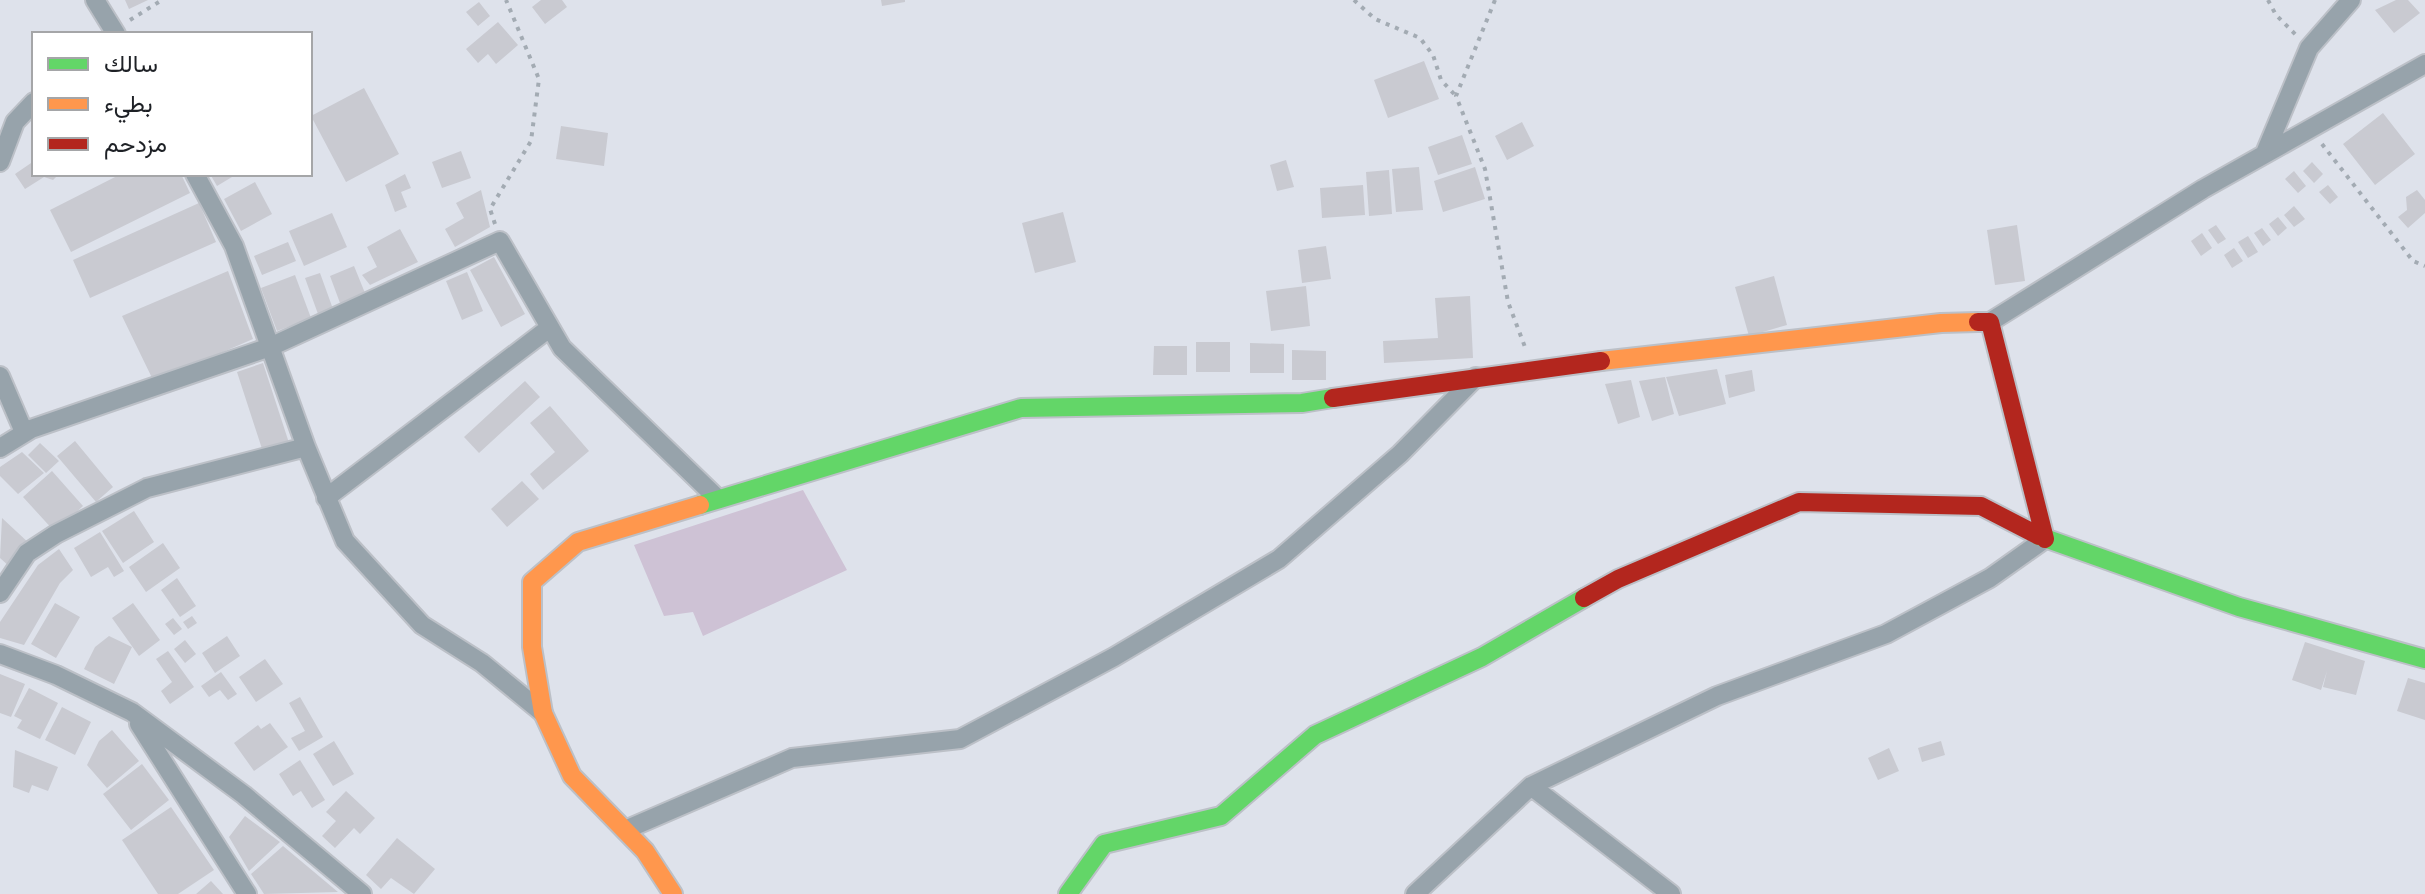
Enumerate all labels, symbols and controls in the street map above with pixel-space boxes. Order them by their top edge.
legend [32,32,312,176]
text: سالك [104,48,158,78]
text: بطيء [104,88,153,123]
text: مزدحم [104,128,167,160]

